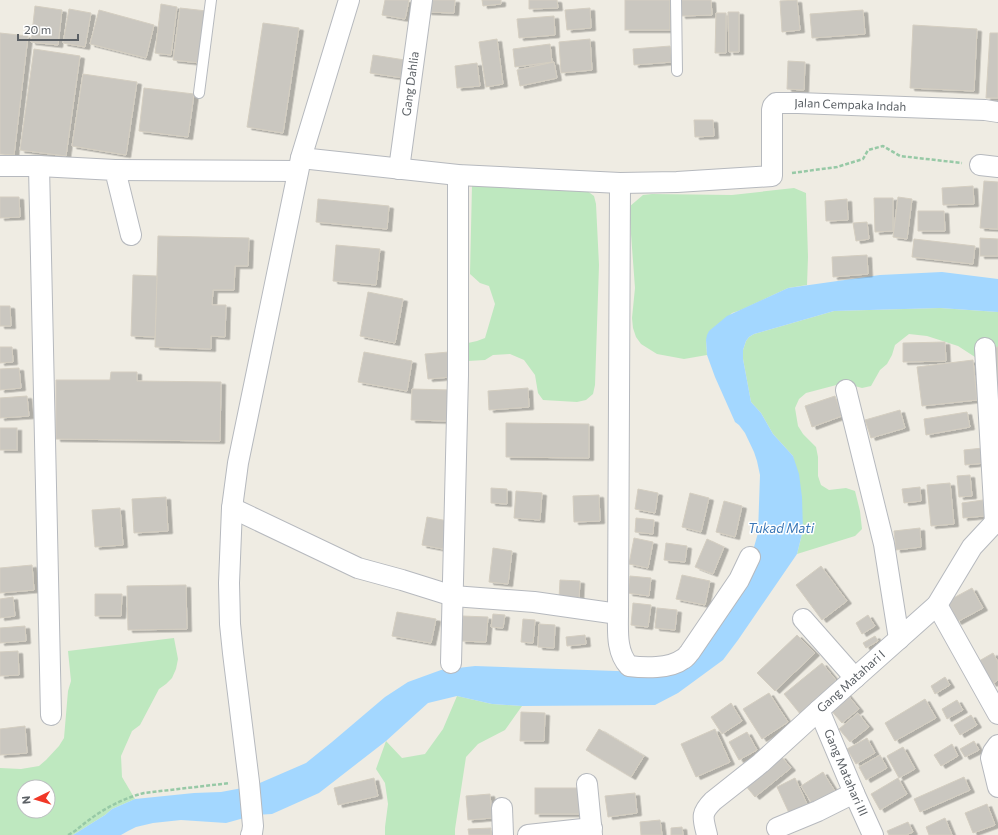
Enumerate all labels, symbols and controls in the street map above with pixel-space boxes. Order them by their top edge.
scale bar [18,16,78,42]
text: 20 m [24,22,51,36]
street label: Gang Dahlia [398,50,421,117]
street label: Jalan Cempaka Indah [794,95,907,113]
water label: Tukad Mati [748,520,815,536]
street label: Gang Matahari I [813,647,887,715]
street label: Gang Matahari III [822,727,871,818]
north arrow [16,779,56,819]
text: N [19,795,32,805]

